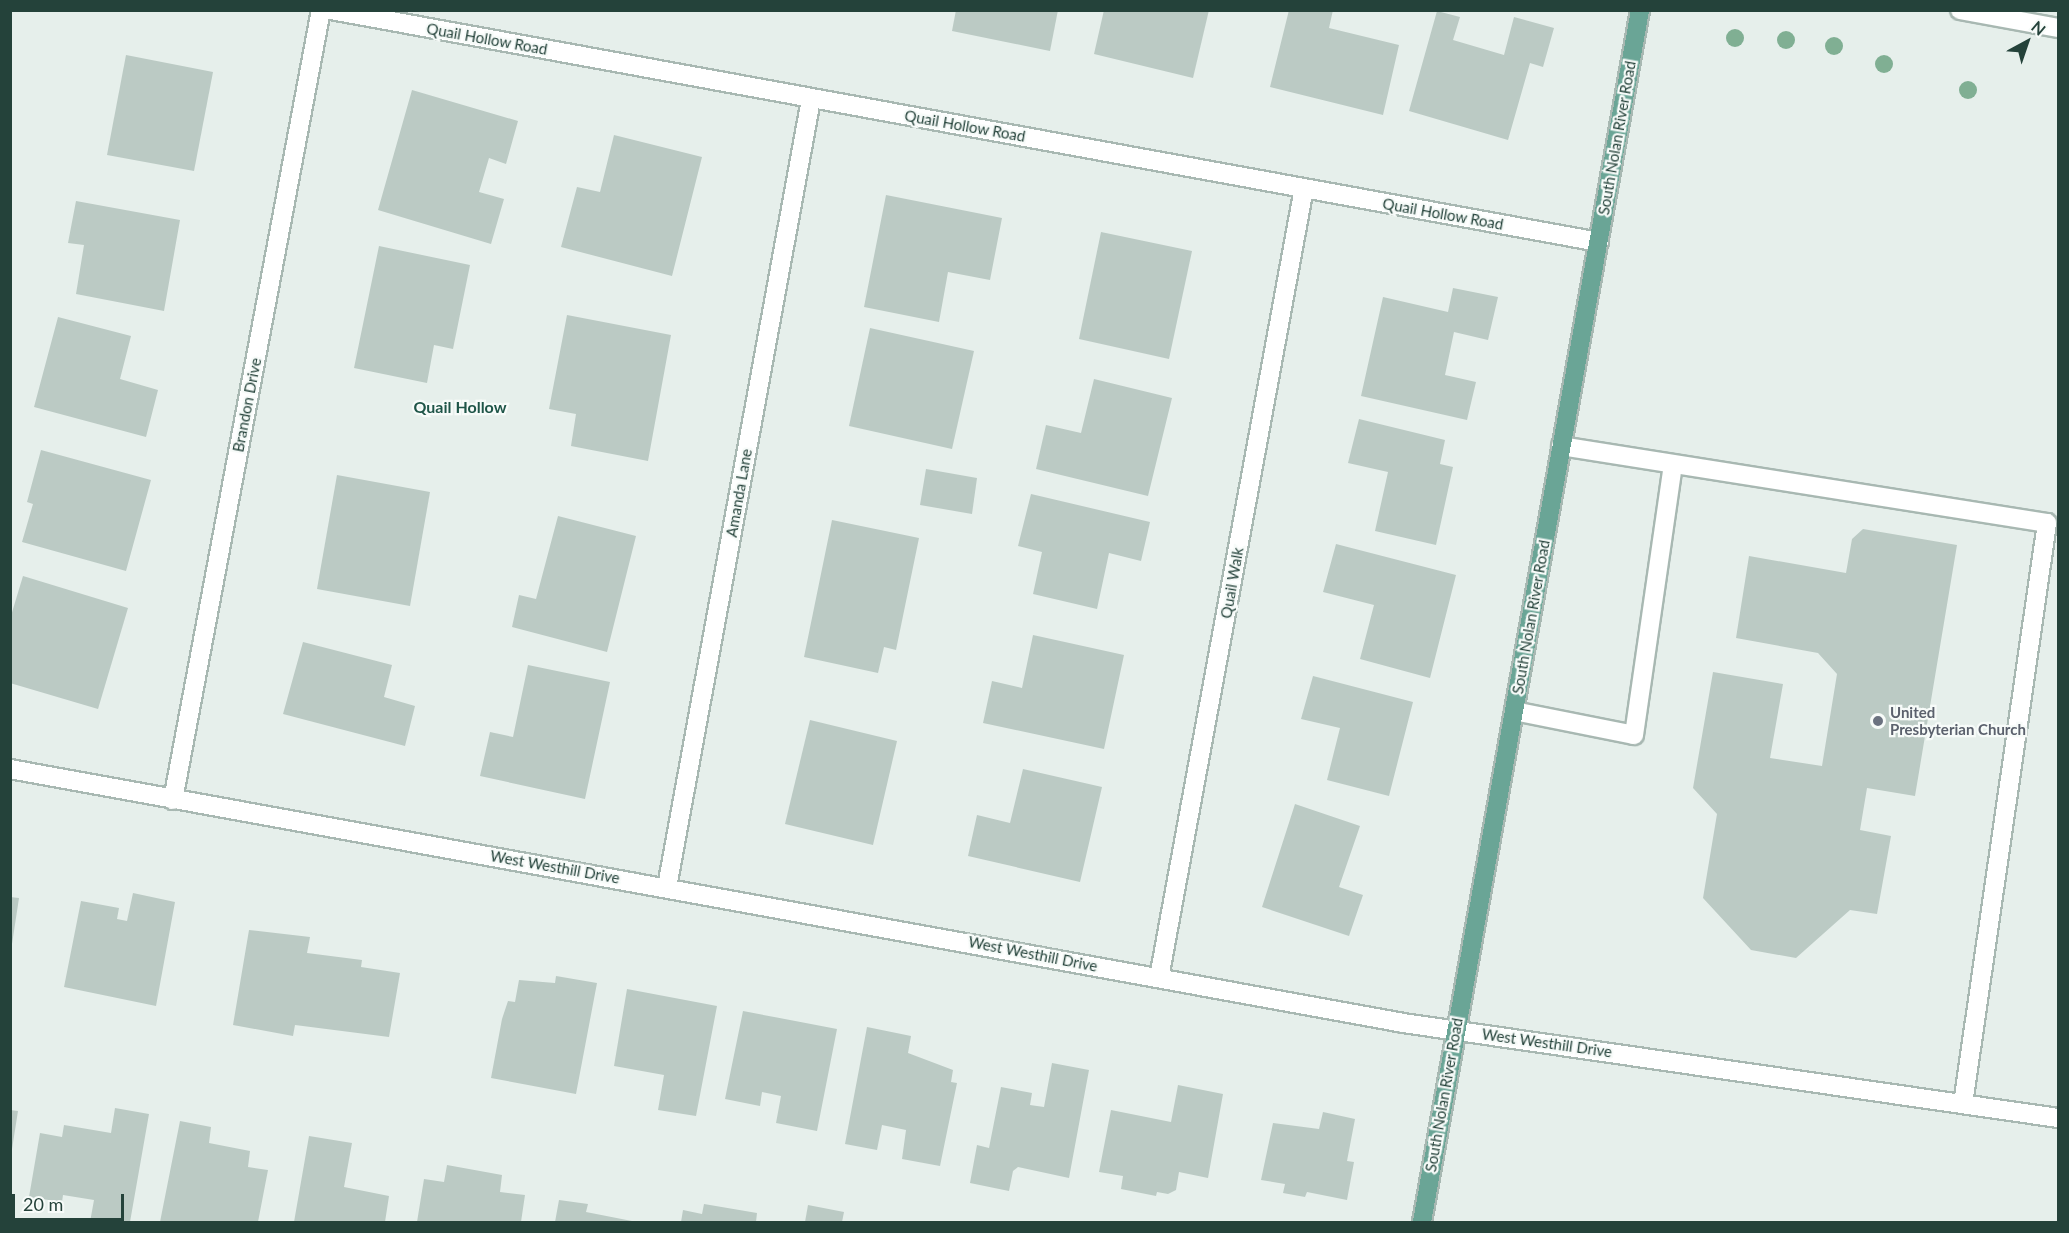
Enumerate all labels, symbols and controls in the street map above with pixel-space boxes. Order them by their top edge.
north arrow [1997,12,2057,72]
text: N [2028,17,2050,39]
street label: Quail Hollow Road [425,19,549,59]
street label: South Nolan River Road [1595,59,1639,217]
street label: Quail Hollow Road [903,106,1027,146]
street label: Quail Hollow Road [1381,194,1505,234]
street label: Brandon Drive [229,356,265,454]
district label: Quail Hollow [413,397,507,417]
street label: Amanda Lane [722,447,756,539]
street label: South Nolan River Road [1509,538,1553,696]
street label: Quail Walk [1217,546,1247,620]
place label: United Presbyterian Church [1890,703,2026,738]
marker: United Presbyterian Church [1871,714,1885,728]
street label: West Westhill Drive [489,847,621,887]
street label: West Westhill Drive [967,933,1099,975]
street label: South Nolan River Road [1422,1016,1466,1174]
street label: West Westhill Drive [1481,1025,1613,1061]
scale bar [15,1182,128,1220]
text: 20 m [23,1193,63,1215]

